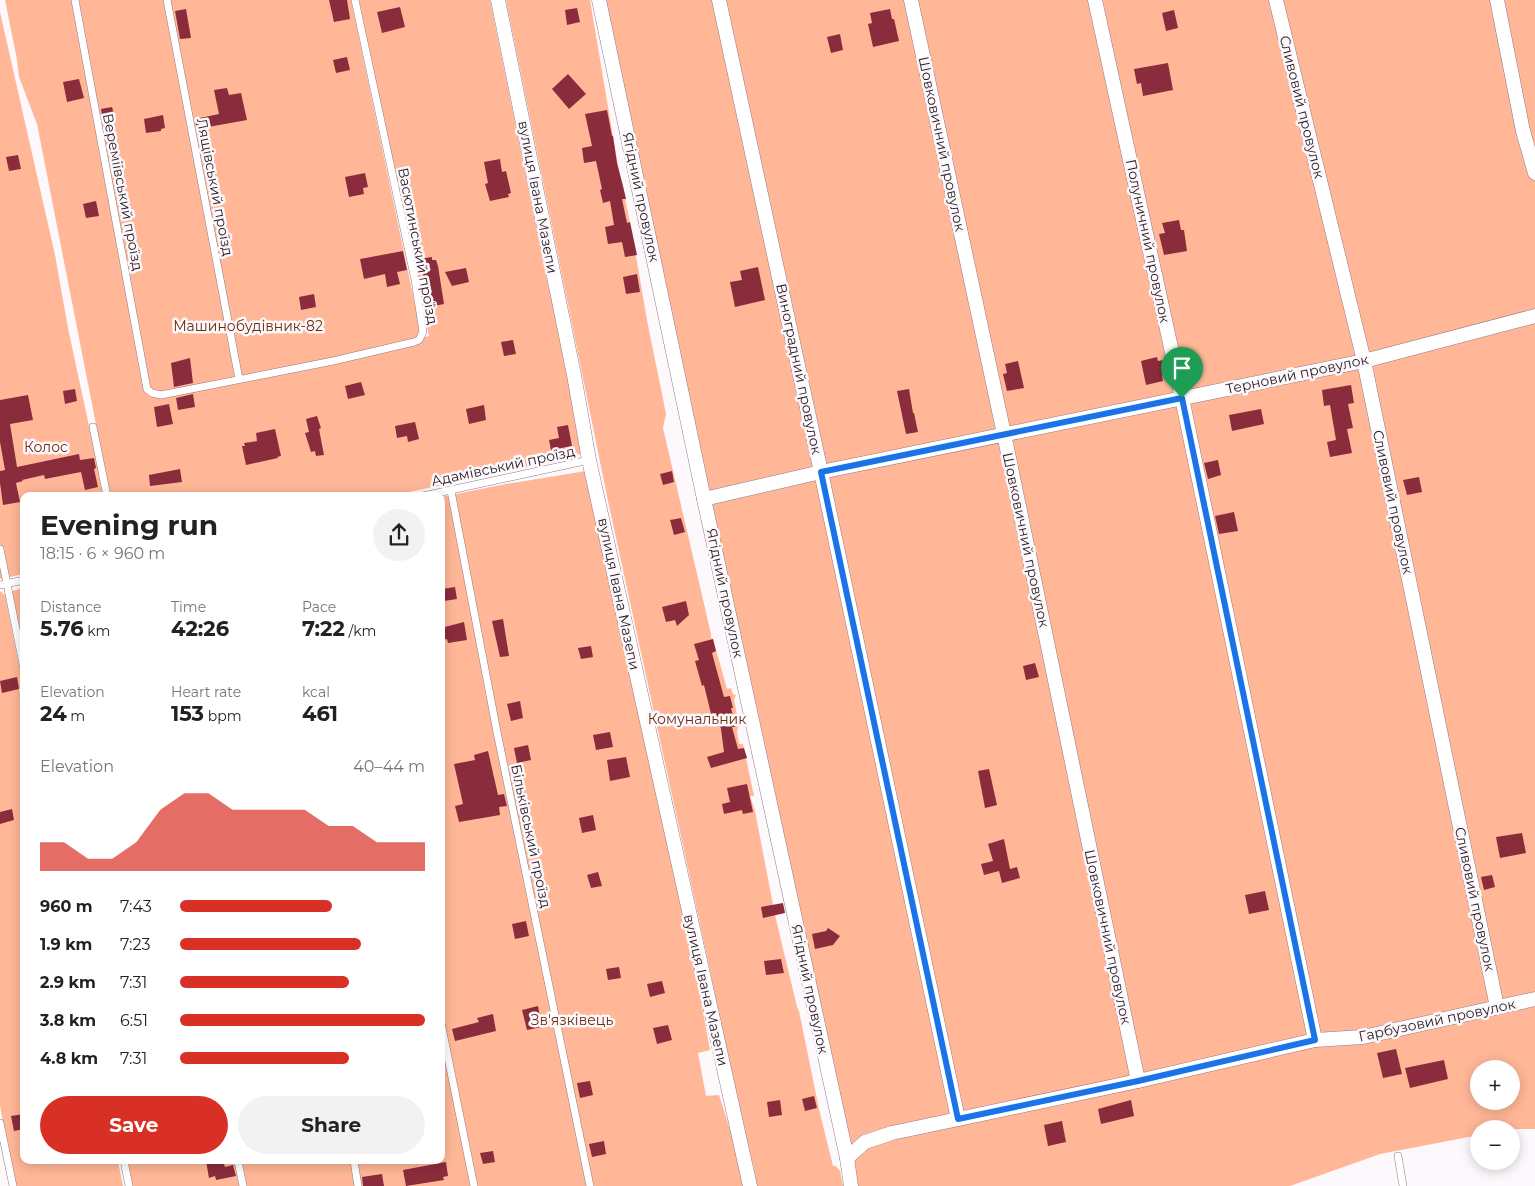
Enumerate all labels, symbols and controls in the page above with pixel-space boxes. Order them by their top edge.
street label: Сливовий провулок [1276,34,1328,180]
street label: Шовковичний провулок [915,55,969,233]
street label: Вереміївський проїзд [99,112,147,272]
street label: Лящівський проїзд [193,117,237,257]
street label: вулиця Івана Мазепи [514,119,562,275]
street label: Ягідний провулок [618,131,664,263]
street label: Полуничний провулок [1122,158,1174,324]
street label: Васютинський проїзд [394,166,442,326]
street label: Виноградний провулок [772,282,826,456]
park label: Машинобудівник-82 [173,317,323,335]
pin [1161,347,1203,398]
street label: Терновий провулок [1224,350,1370,398]
icon: arrive [1168,354,1196,382]
street label: Сливовий провулок [1369,428,1417,576]
park label: Колос [24,438,68,456]
street label: Адамівський проїзд [430,442,576,490]
street label: Шовковичний провулок [999,451,1053,629]
text: Evening run [40,508,218,542]
button: share [373,509,425,561]
street label: вулиця Івана Мазепи [594,516,644,672]
street label: Ягідний провулок [702,527,748,659]
text: 18:15 · 6 × 960 m [40,544,165,563]
text: Distance [40,598,102,616]
text: Time [171,598,206,616]
text: Pace [302,598,336,616]
text: 5.76 [40,616,84,641]
text: 42:26 [171,616,229,641]
text: 7:22 [302,616,345,641]
text: km [84,622,110,640]
text: /km [345,622,376,640]
text: Elevation [40,683,105,701]
text: Heart rate [171,683,241,701]
text: kcal [302,683,330,701]
text: 24 [40,701,67,726]
text: 153 [171,701,204,726]
text: 461 [302,701,338,726]
text: m [67,707,85,725]
text: bpm [204,707,242,725]
park label: Комунальник [648,710,746,728]
text: Elevation [40,757,114,776]
text: 40–44 m [353,757,425,776]
street label: Більківський проїзд [507,763,555,909]
street label: Сливовий провулок [1451,825,1499,973]
street label: Шовковичний провулок [1081,848,1135,1026]
text: 960 m [40,897,93,916]
text: 7:43 [120,897,152,916]
street label: вулиця Івана Мазепи [680,912,732,1068]
street label: Ягідний провулок [787,923,833,1055]
text: 1.9 km [40,935,92,954]
text: 7:23 [120,935,151,954]
text: 2.9 km [40,973,96,992]
text: 7:31 [120,973,147,992]
street label: Гарбузовий провулок [1357,995,1517,1045]
text: 3.8 km [40,1011,96,1030]
text: 6:51 [120,1011,148,1030]
park label: Зв'язківець [531,1011,613,1029]
text: 4.8 km [40,1049,98,1068]
text: 7:31 [120,1049,147,1068]
map controls [1470,1060,1520,1170]
button: + [1470,1060,1520,1110]
button: Save [40,1096,228,1154]
button: Share [238,1096,425,1154]
button: − [1470,1120,1520,1170]

